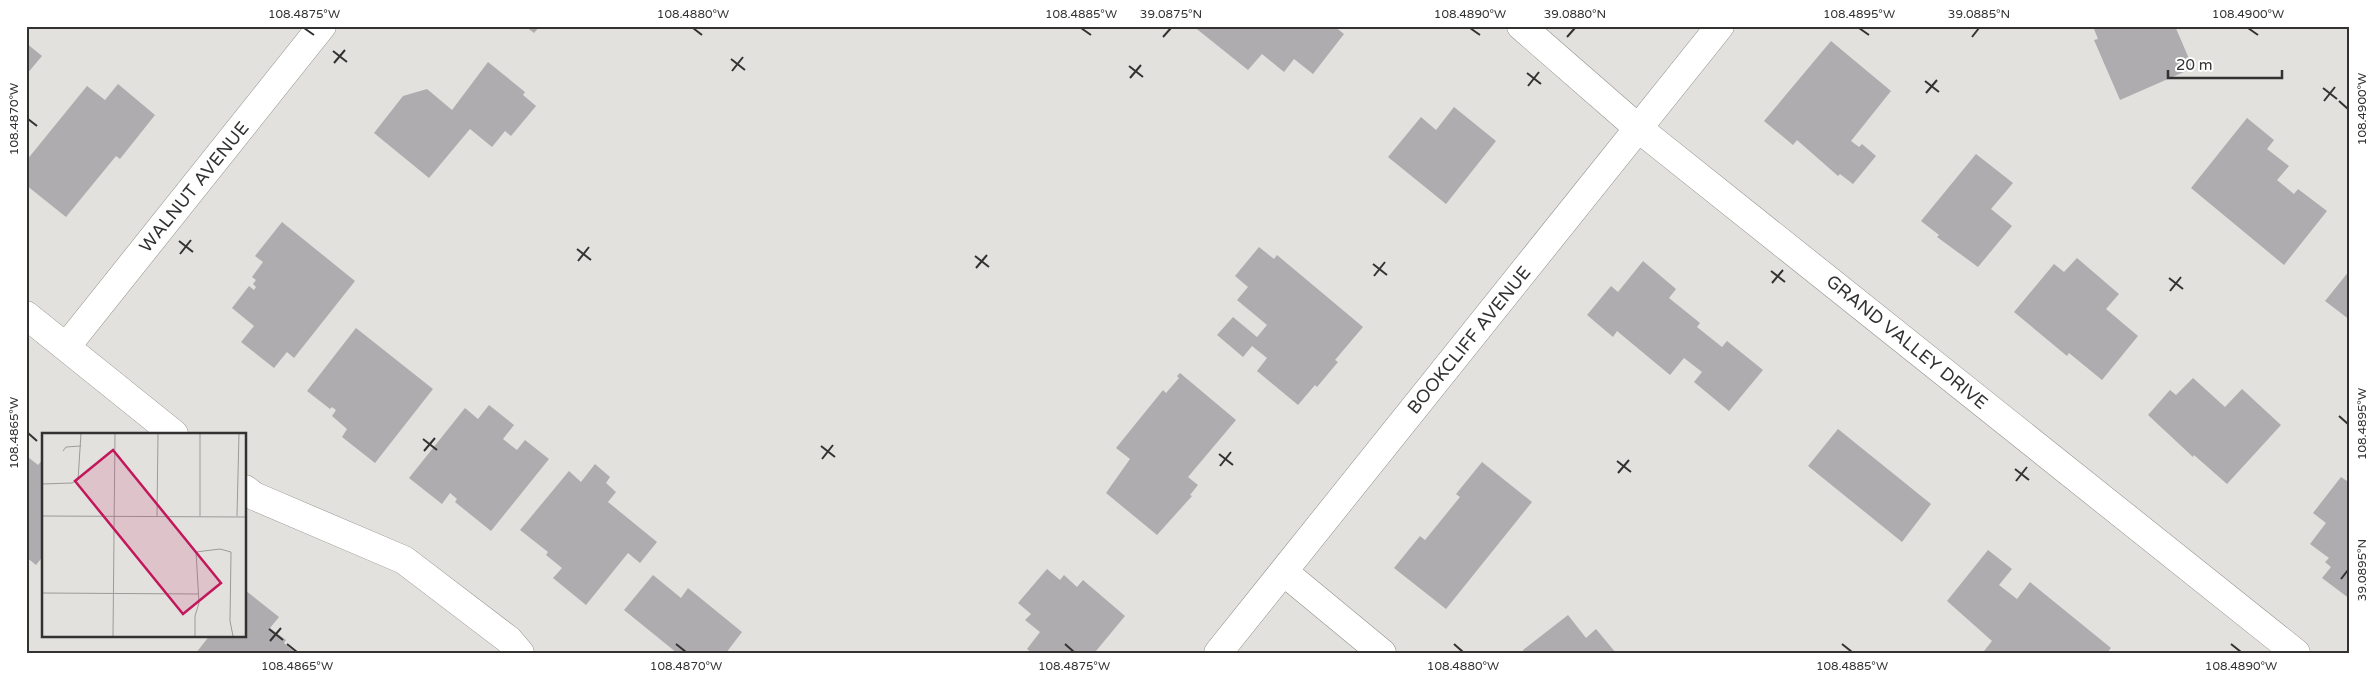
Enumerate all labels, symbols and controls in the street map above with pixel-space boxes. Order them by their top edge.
text: 108.4875°W [268,7,340,21]
text: 108.4880°W [657,7,729,21]
text: 108.4885°W [1045,7,1117,21]
text: 39.0875°N [1140,7,1202,21]
text: 108.4890°W [1434,7,1506,21]
text: 39.0880°N [1544,7,1606,21]
text: 108.4895°W [1823,7,1895,21]
text: 39.0885°N [1948,7,2010,21]
text: 108.4900°W [2212,7,2284,21]
scale bar [2168,48,2282,80]
text: 20 m [2176,56,2213,74]
text: 108.4900°W [2355,73,2369,145]
text: 108.4870°W [7,83,21,155]
street label: WALNUT AVENUE [134,117,254,257]
street label: BOOKCLIFF AVENUE [1403,262,1535,418]
street label: GRAND VALLEY DRIVE [1822,270,1992,414]
text: 108.4895°W [2355,388,2369,460]
text: 108.4865°W [7,397,21,469]
inset map [42,433,246,636]
text: 39.0895°N [2355,539,2369,601]
text: 108.4865°W [261,659,333,673]
text: 108.4870°W [650,659,722,673]
text: 108.4875°W [1038,659,1110,673]
text: 108.4880°W [1427,659,1499,673]
text: 108.4885°W [1816,659,1888,673]
text: 108.4890°W [2205,659,2277,673]

